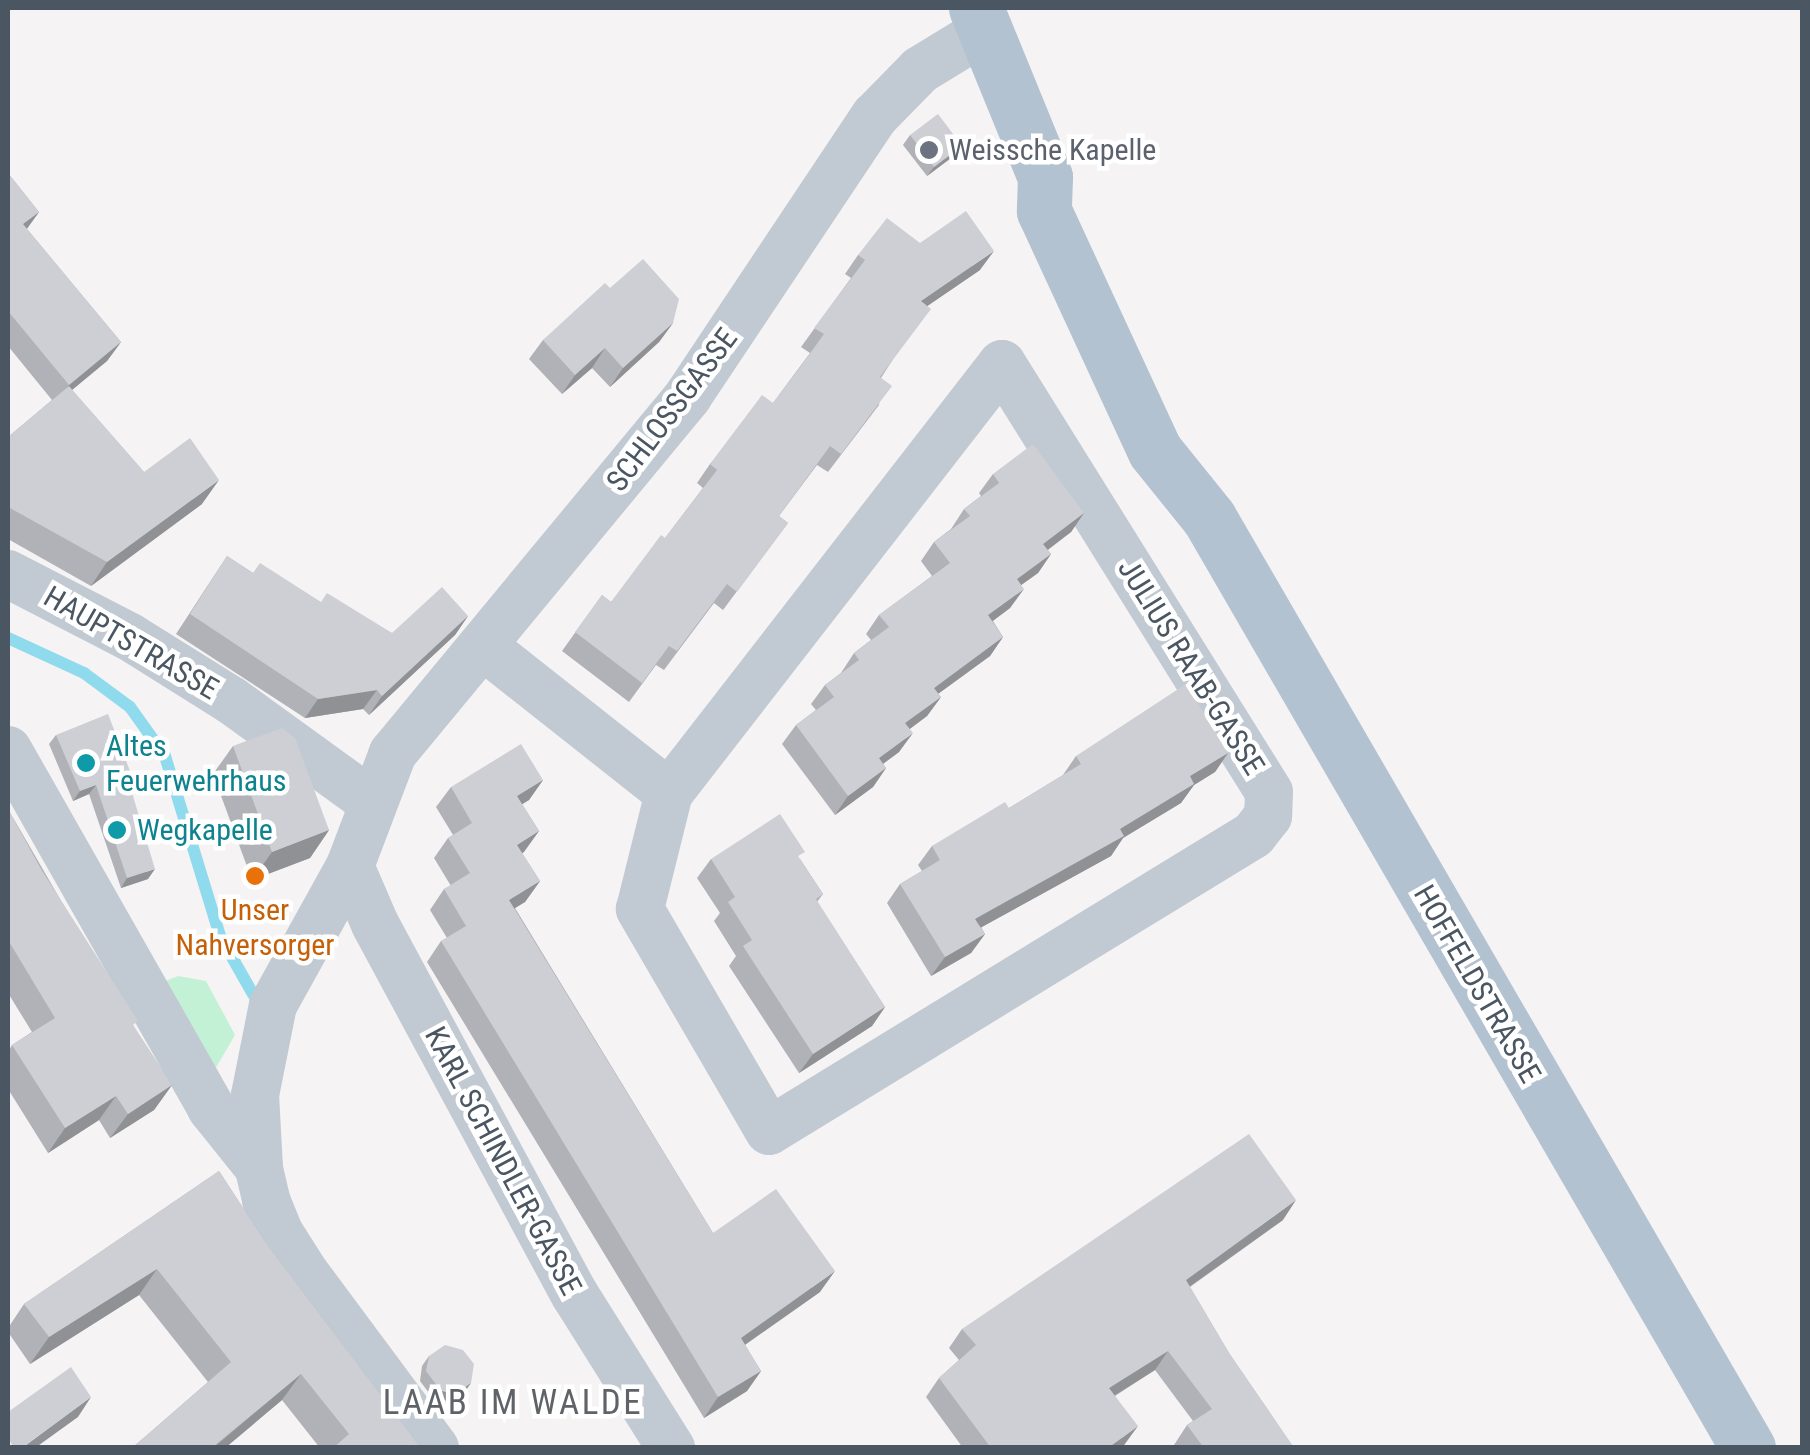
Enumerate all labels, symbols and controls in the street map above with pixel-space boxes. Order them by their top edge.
place label: Weissche Kapelle [949,132,1156,168]
marker: Weissche Kapelle [918,139,940,161]
street label: SCHLOSSGASSE [599,321,745,499]
street label: JULIUS RAAB-GASSE [1110,552,1272,782]
street label: HAUPTSTRASSE [37,579,225,707]
place label: Altes Feuerwehrhaus [106,728,286,798]
marker: Altes Feuerwehrhaus [75,752,97,774]
place label: Wegkapelle [137,812,273,848]
marker: Wegkapelle [106,819,128,841]
marker: Unser Nahversorger [244,865,266,887]
street label: HOFFELDSTRASSE [1406,879,1548,1089]
place label: Unser Nahversorger [176,892,334,962]
street label: KARL SCHINDLER-GASSE [417,1021,589,1301]
district label: LAAB IM WALDE [383,1382,643,1424]

